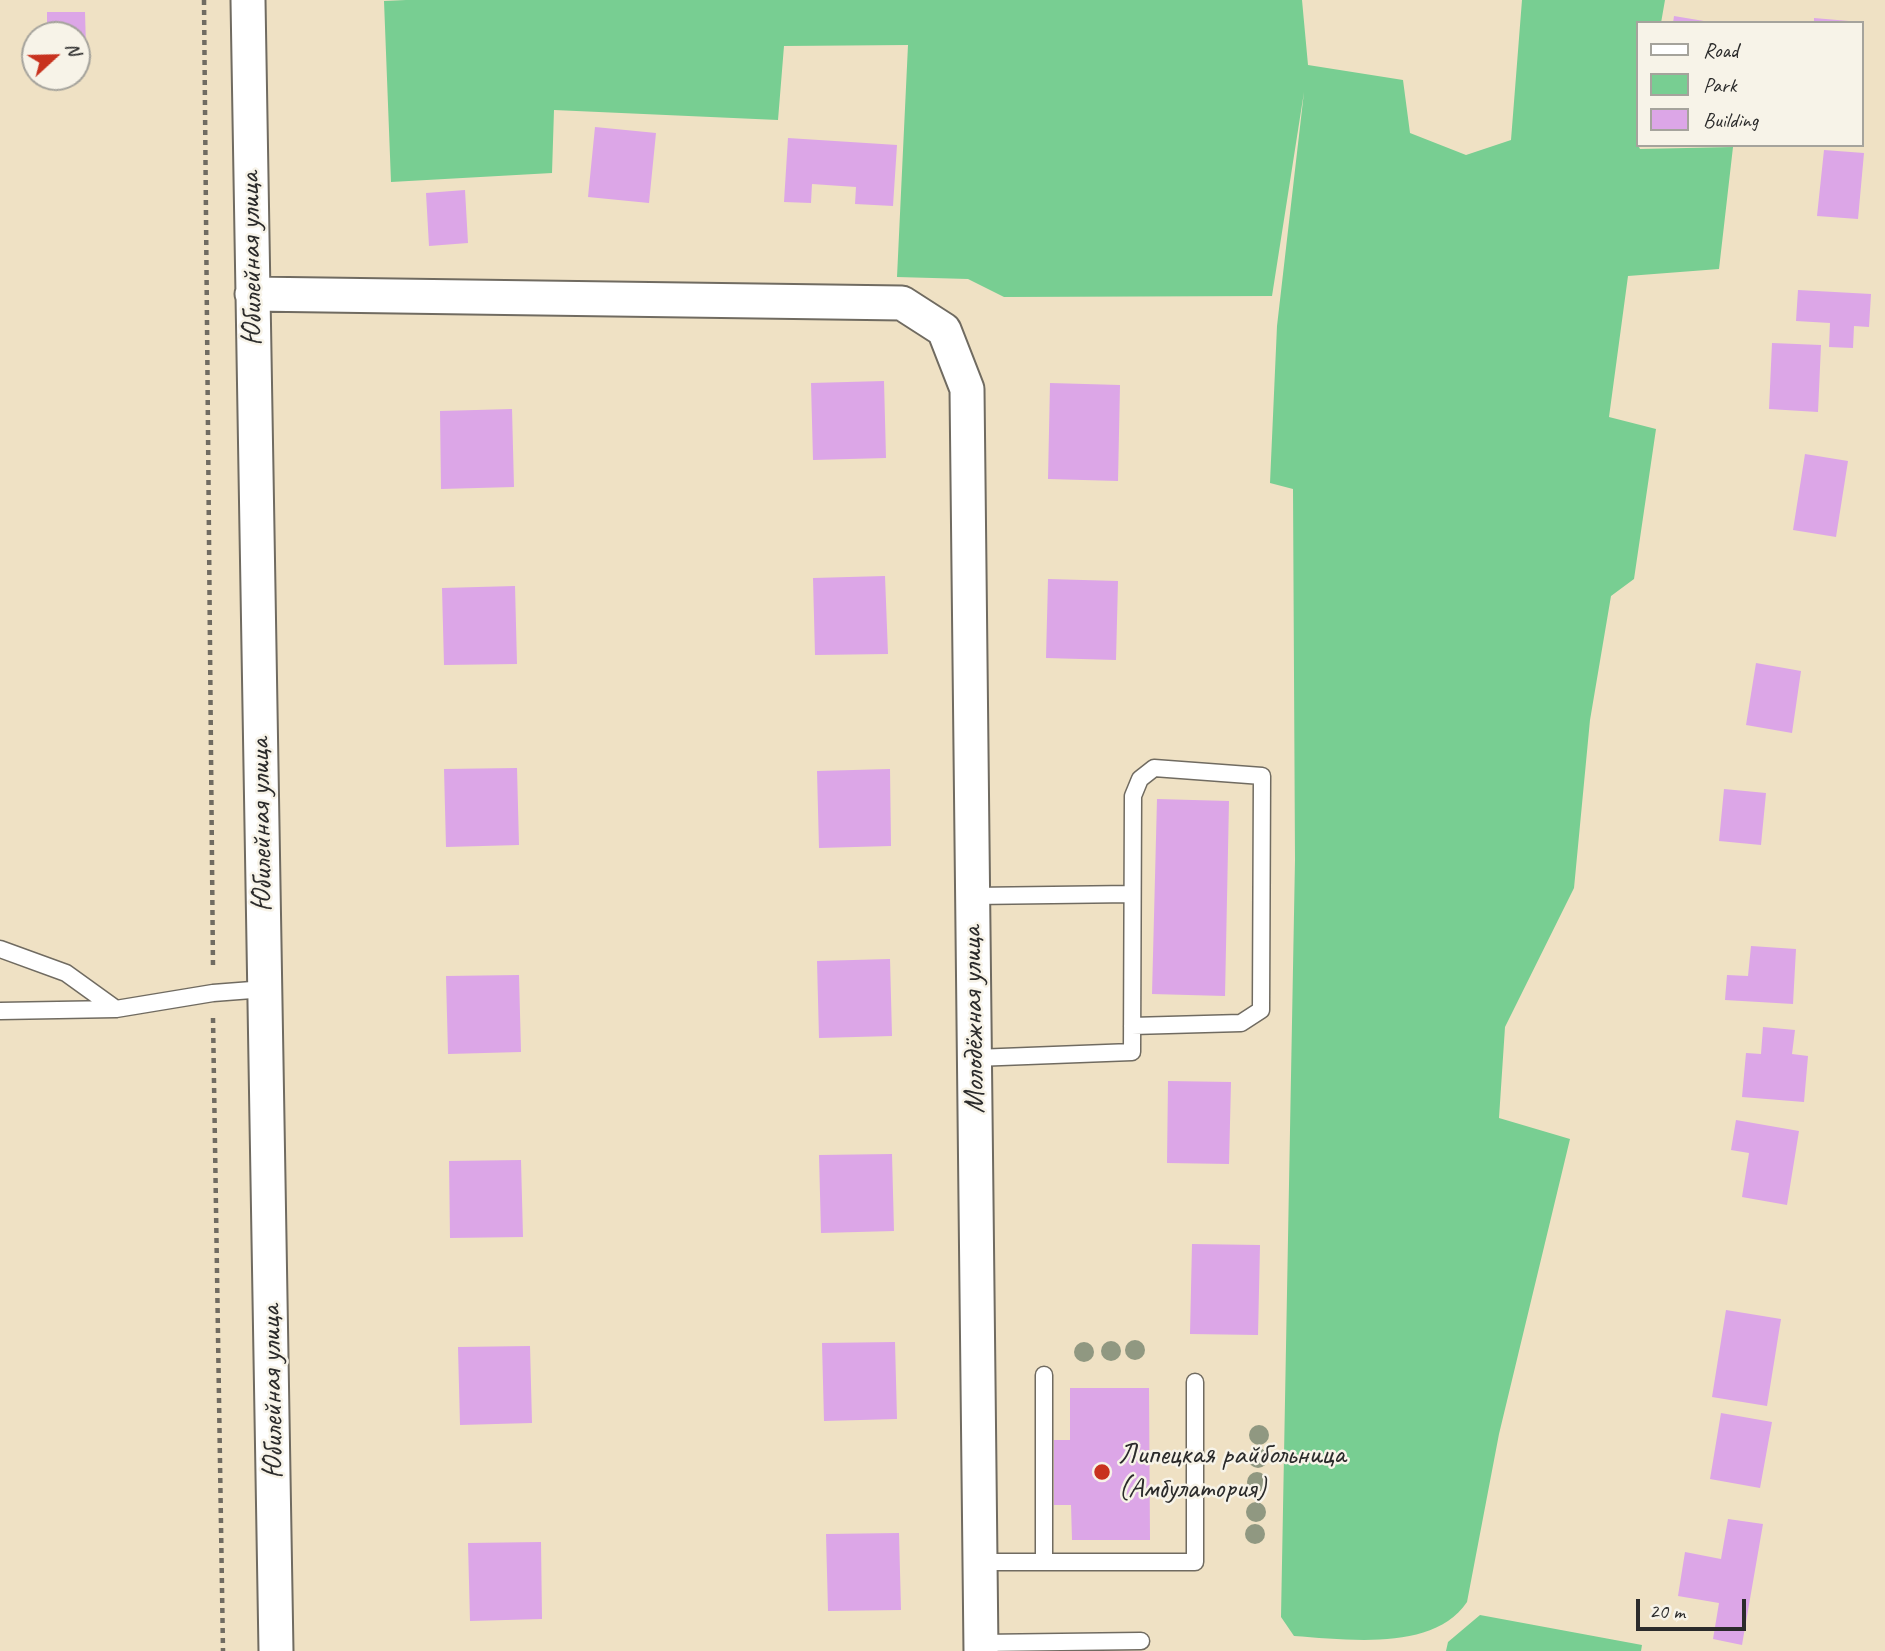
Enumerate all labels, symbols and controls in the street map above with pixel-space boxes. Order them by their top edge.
north arrow [21,21,91,91]
legend [1636,21,1864,147]
text: Road [1703,37,1738,63]
text: N [60,39,87,59]
text: Park [1703,72,1736,98]
text: Building [1703,107,1758,133]
street label: Юбилейная улица [232,172,272,346]
street label: Юбилейная улица [242,738,282,912]
street label: Молодёжная улица [954,926,994,1114]
street label: Юбилейная улица [253,1305,293,1479]
place label: Липецкая райбольница (Амбулатория) [1118,1437,1345,1508]
marker: Липецкая райбольница (Амбулатория) [1092,1462,1112,1482]
scale bar [1640,1584,1750,1628]
text: 20 m [1649,1598,1685,1624]

